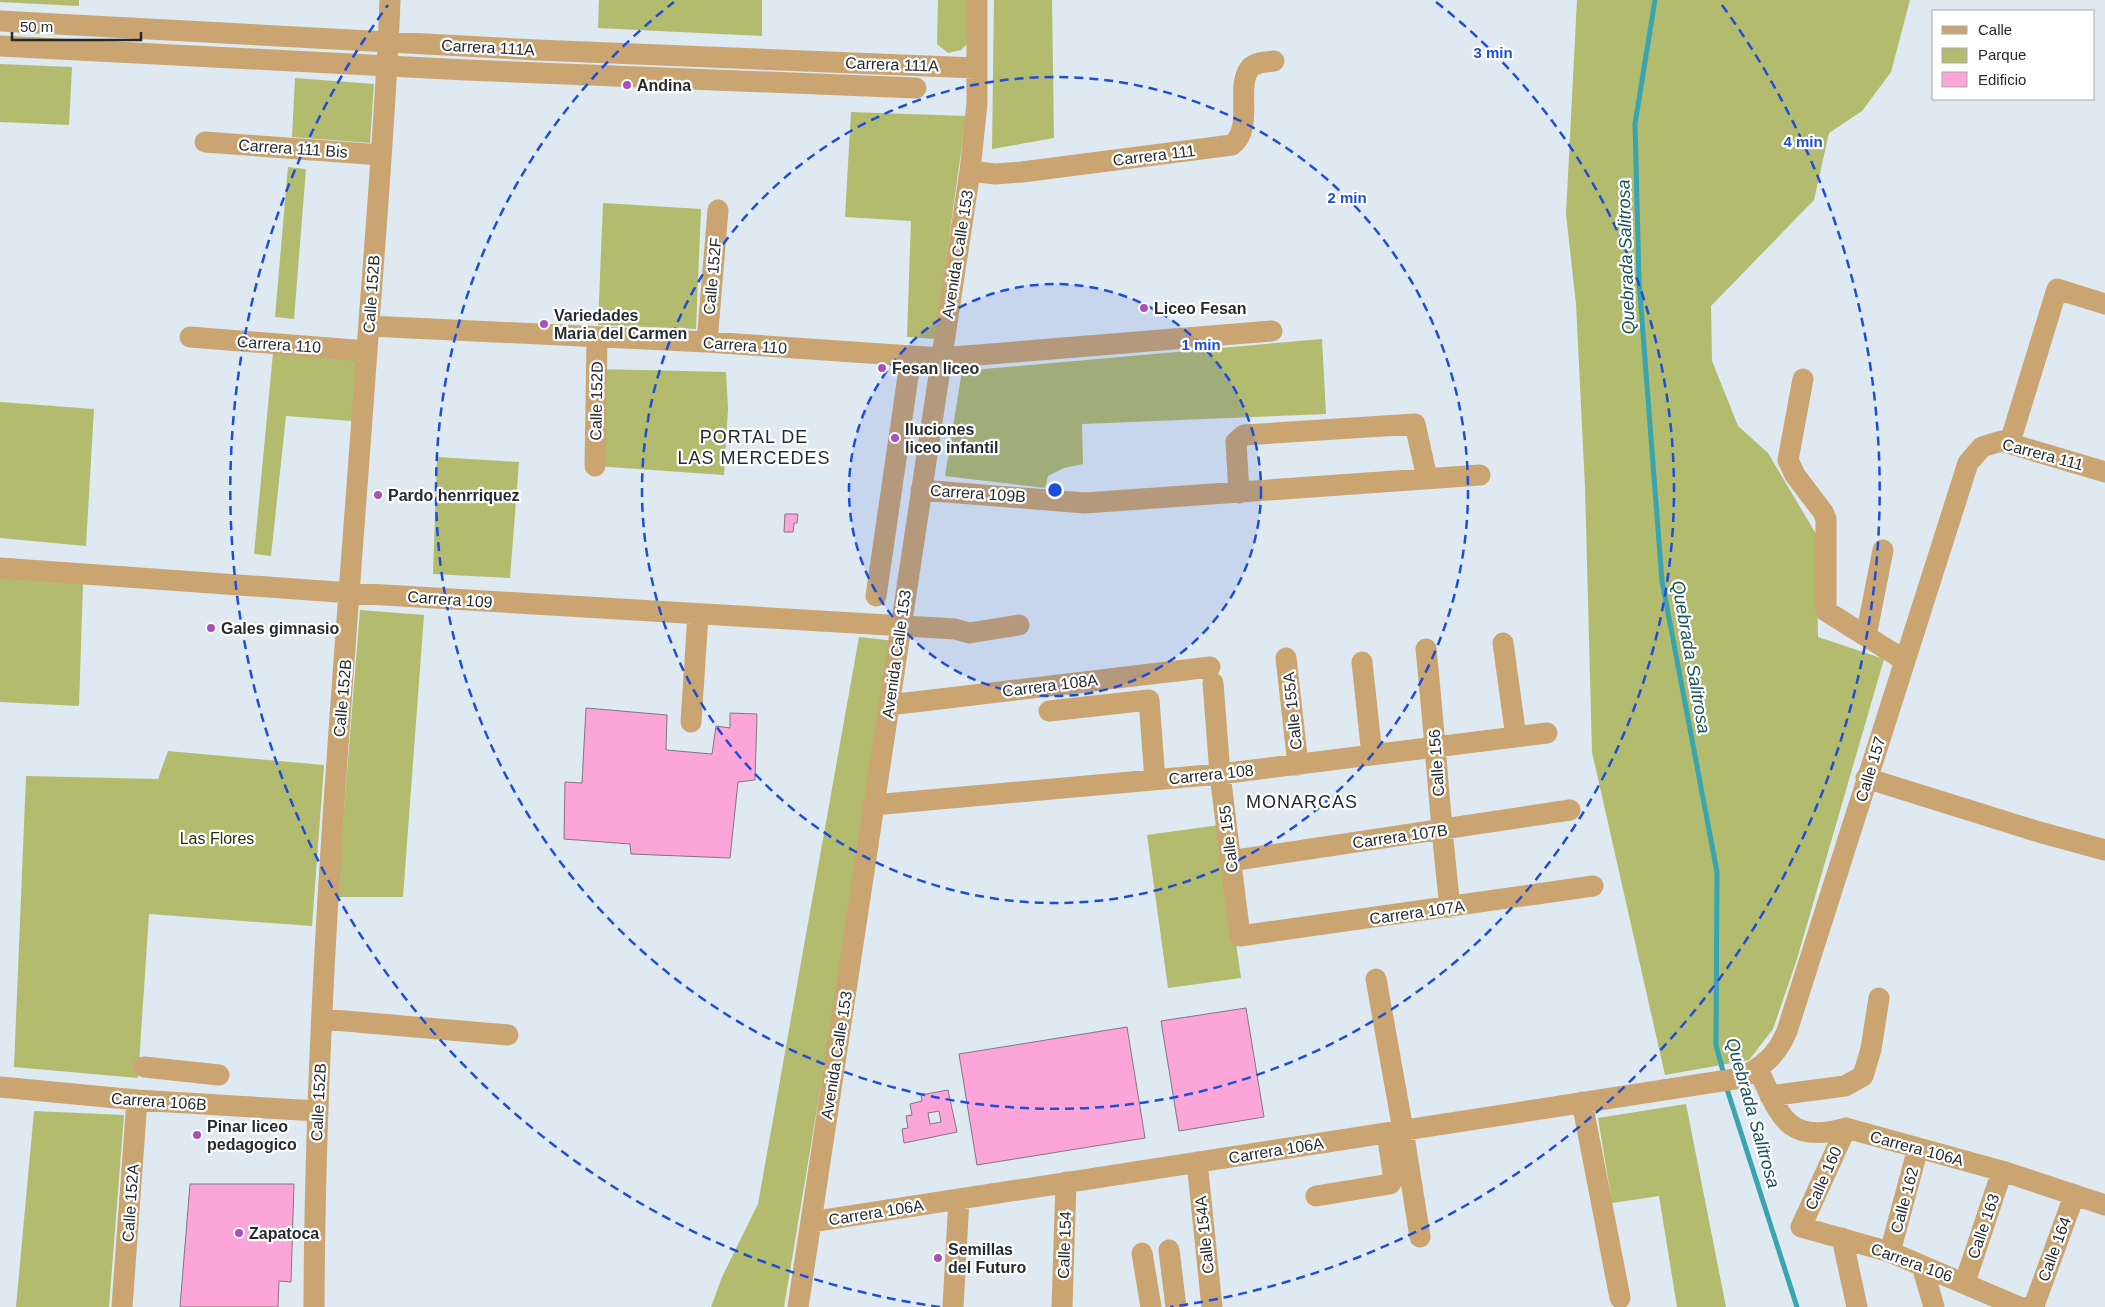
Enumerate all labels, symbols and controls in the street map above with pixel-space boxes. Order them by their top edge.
scale bar [12,10,141,42]
legend [1932,10,2095,100]
text: 50 m [20,18,53,35]
text: Calle [1978,21,2012,38]
street label: Carrera 111A [441,37,536,58]
text: 3 min [1473,44,1513,61]
text: Parque [1978,46,2026,63]
street label: Carrera 111A [845,54,939,75]
text: Edificio [1978,71,2026,88]
place label: Andina [637,77,691,94]
marker: Andina [621,79,633,91]
text: 4 min [1783,133,1823,150]
street label: Carrera 111 Bis [238,136,348,161]
street label: Carrera 111 [1112,142,1196,169]
water label: Quebrada Salitrosa [1613,179,1639,335]
street label: Avenida Calle 153 [939,189,976,319]
text: 2 min [1327,189,1367,206]
street label: Calle 152F [701,237,724,315]
street label: Calle 152B [360,254,383,334]
place label: Liceo Fesan [1154,300,1246,317]
marker: Liceo Fesan [1138,302,1150,314]
place label: Variedades Maria del Carmen [554,307,687,342]
marker: Variedades Maria del Carmen [538,318,550,330]
street label: Carrera 110 [236,333,322,356]
street label: Carrera 110 [702,334,788,357]
text: 1 min [1181,336,1221,353]
place label: Fesan liceo [892,360,979,377]
street label: Calle 152D [587,361,606,441]
marker: Fesan liceo [876,362,888,374]
place label: Iluciones liceo infantil [905,421,998,456]
district label: PORTAL DE LAS MERCEDES [677,427,831,468]
marker: Iluciones liceo infantil [889,432,901,444]
street label: Carrera 111 [2001,436,2085,473]
centre of rings [1046,481,1064,499]
street label: Carrera 109B [929,482,1026,505]
place label: Pardo henrriquez [388,487,520,504]
marker: Pardo henrriquez [372,489,384,501]
water label: Quebrada Salitrosa [1668,579,1714,735]
street label: Carrera 109 [407,588,493,611]
street label: Avenida Calle 153 [879,589,914,719]
place label: Gales gimnasio [221,620,339,637]
marker: Gales gimnasio [205,622,217,634]
street label: Calle 152B [331,658,354,738]
street label: Carrera 108A [1001,671,1099,700]
street label: Calle 155A [1280,671,1305,751]
street label: Calle 156 [1426,729,1447,797]
street label: Calle 157 [1852,734,1889,804]
street label: Carrera 108 [1168,762,1254,787]
district label: MONARCAS [1246,792,1358,812]
street label: Calle 155 [1216,804,1241,874]
street label: Carrera 107B [1351,821,1449,852]
park label: Las Flores [180,830,254,847]
street label: Carrera 107A [1368,897,1466,928]
street label: Avenida Calle 153 [818,990,855,1120]
water label: Quebrada Salitrosa [1722,1036,1784,1190]
street label: Calle 152B [308,1062,329,1142]
street label: Carrera 106B [110,1090,207,1113]
place label: Pinar liceo pedagogico [207,1118,297,1153]
street label: Carrera 106A [1868,1128,1966,1169]
marker: Pinar liceo pedagogico [191,1129,203,1141]
street label: Carrera 106A [1227,1135,1325,1166]
street label: Calle 160 [1802,1144,1845,1213]
street label: Calle 152A [119,1163,142,1243]
street label: Calle 162 [1888,1165,1921,1235]
street label: Calle 163 [1964,1191,2003,1261]
street label: Calle 154A [1192,1195,1217,1275]
street label: Carrera 106A [827,1197,925,1228]
street label: Calle 154 [1055,1211,1074,1279]
street label: Calle 164 [2035,1214,2074,1284]
place label: Zapatoca [249,1225,319,1242]
marker: Zapatoca [233,1227,245,1239]
street label: Carrera 106 [1869,1240,1955,1285]
place label: Semillas del Futuro [948,1241,1026,1276]
marker: Semillas del Futuro [932,1252,944,1264]

